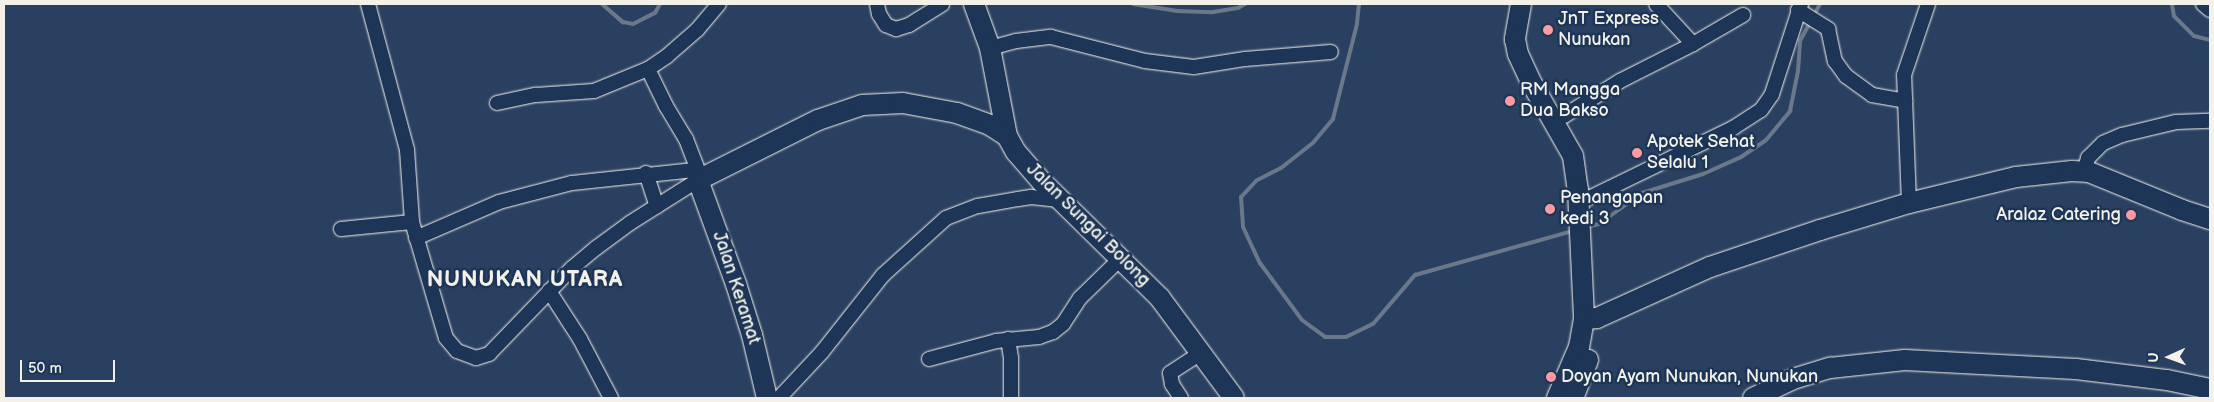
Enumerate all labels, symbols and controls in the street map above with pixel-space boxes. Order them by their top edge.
place label: JnT Express Nunukan [1558,9,1659,52]
marker: JnT Express Nunukan [1542,24,1554,36]
place label: RM Mangga Dua Bakso [1520,80,1620,122]
marker: RM Mangga Dua Bakso [1504,95,1516,107]
place label: Apotek Sehat Selalu 1 [1647,132,1755,174]
marker: Apotek Sehat Selalu 1 [1631,147,1643,159]
street label: Jalan Sungai Bolong [1022,159,1154,291]
place label: Penangapan kedi 3 [1560,188,1663,230]
marker: Penangapan kedi 3 [1544,203,1556,215]
place label: Aralaz Catering [1996,204,2121,226]
marker: Aralaz Catering [2125,209,2137,221]
street label: Jalan Keramat [708,229,764,347]
district label: NUNUKAN UTARA [425,267,625,293]
north arrow [2144,332,2194,382]
scale bar [22,350,118,382]
text: U [2145,352,2162,363]
text: 50 m [28,359,62,378]
place label: Doyan Ayam Nunukan, Nunukan [1561,366,1818,388]
marker: Doyan Ayam Nunukan, Nunukan [1545,371,1557,383]

